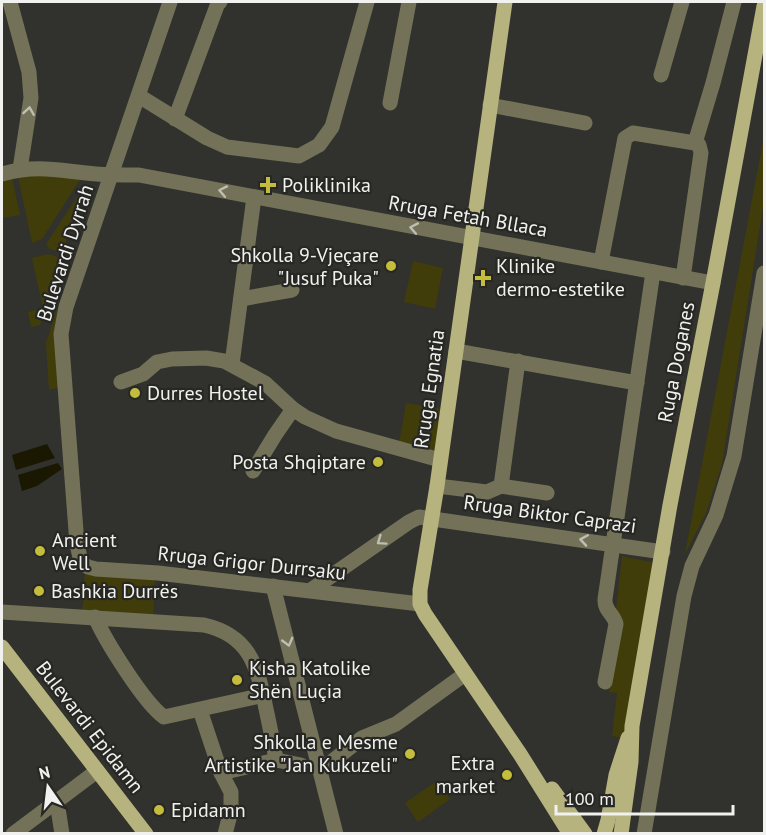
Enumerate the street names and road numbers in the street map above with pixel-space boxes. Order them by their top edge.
street label: Bulevardi Dyrrah [31,181,99,325]
street label: Rruga Fetah Bllaca [386,189,550,243]
street label: Ruga Doganes [652,299,700,425]
street label: Rruga Egnatia [408,328,450,450]
street label: Rruga Biktor Caprazi [462,489,638,539]
street label: Rruga Grigor Durrsaku [156,540,348,586]
street label: Bulevardi Epidamn [30,656,150,798]

